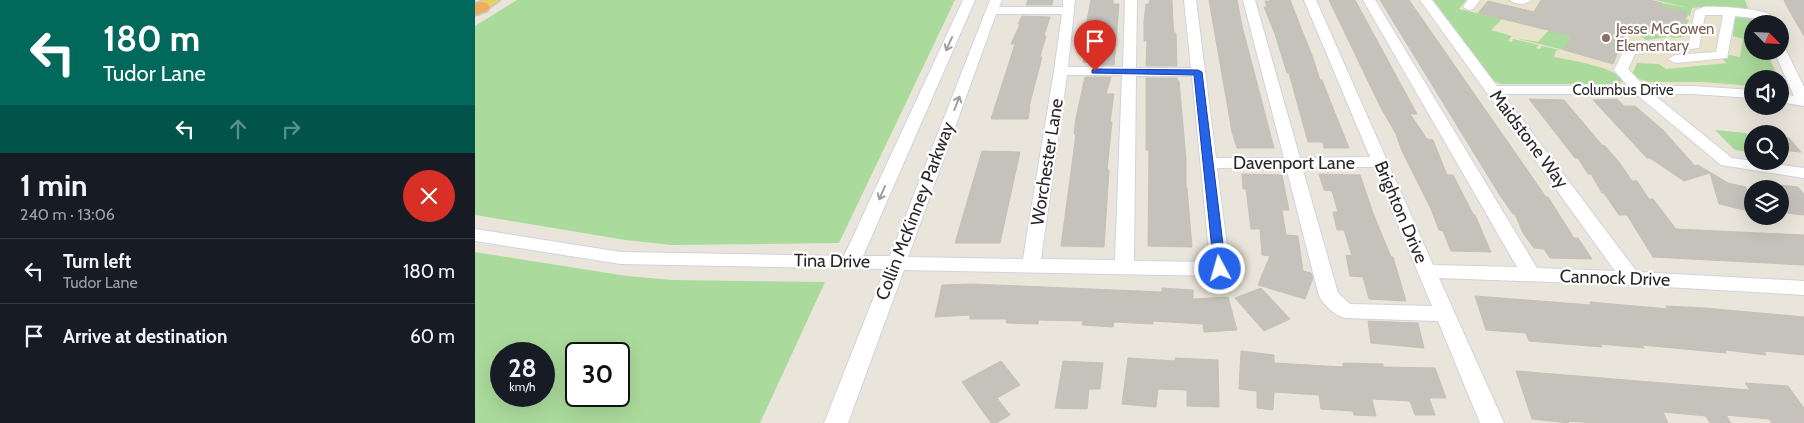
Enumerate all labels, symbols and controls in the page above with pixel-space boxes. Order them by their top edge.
north arrow [1744,15,1789,60]
map controls [1744,15,1789,225]
text: 180 m [103,17,200,60]
icon: left [20,20,85,85]
pin [1074,20,1116,71]
place label: Jesse McGowen Elementary [1615,20,1714,55]
icon: arrive [1081,27,1109,55]
marker: Jesse McGowen Elementary [1600,32,1612,44]
one-way arrow [944,36,953,51]
text: Tudor Lane [103,60,206,87]
button: sound [1744,70,1789,115]
street label: Columbus Drive [1572,81,1674,99]
street label: Maidstone Way [1485,86,1573,192]
one-way arrow [953,95,962,111]
street label: Worchester Lane [1026,97,1068,227]
icon: left [171,115,199,143]
icon: ahead [224,115,252,143]
icon: right [277,115,305,143]
street label: Collin McKinney Parkway [871,119,959,303]
button: search [1744,125,1789,170]
street label: Davenport Lane [1233,152,1355,174]
street label: Brighton Drive [1370,157,1432,267]
text: 1 min [20,167,88,204]
button: close [403,170,455,222]
button: layers [1744,180,1789,225]
one-way arrow [877,185,887,200]
text: 240 m · 13:06 [20,205,115,224]
position arrow [1193,242,1245,294]
street label: Tina Drive [794,249,870,273]
text: Turn left [63,250,131,273]
icon: left [20,257,48,285]
text: 180 m [403,260,455,283]
street label: Cannock Drive [1559,265,1671,291]
text: Tudor Lane [63,273,138,292]
icon: arrive [20,322,48,350]
text: Arrive at destination [63,325,227,348]
text: 60 m [410,325,455,348]
speed limit sign: 30 [565,342,630,407]
text: 28 [508,353,537,383]
text: km/h [509,379,536,394]

